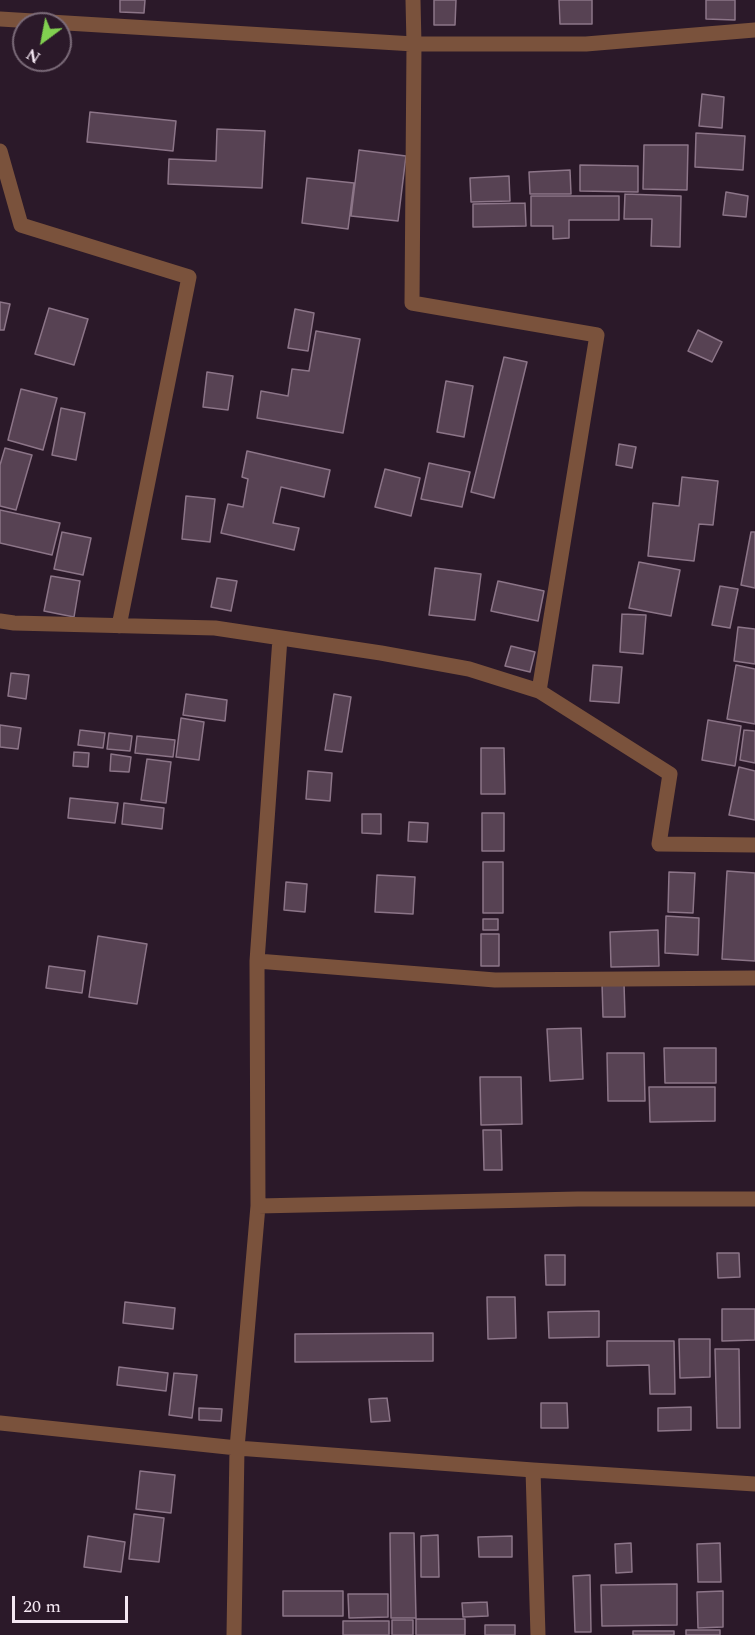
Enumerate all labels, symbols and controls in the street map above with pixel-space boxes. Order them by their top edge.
north arrow [12,12,72,72]
text: N [22,42,45,69]
scale bar [15,1584,130,1622]
text: 20 m [23,1593,61,1620]

